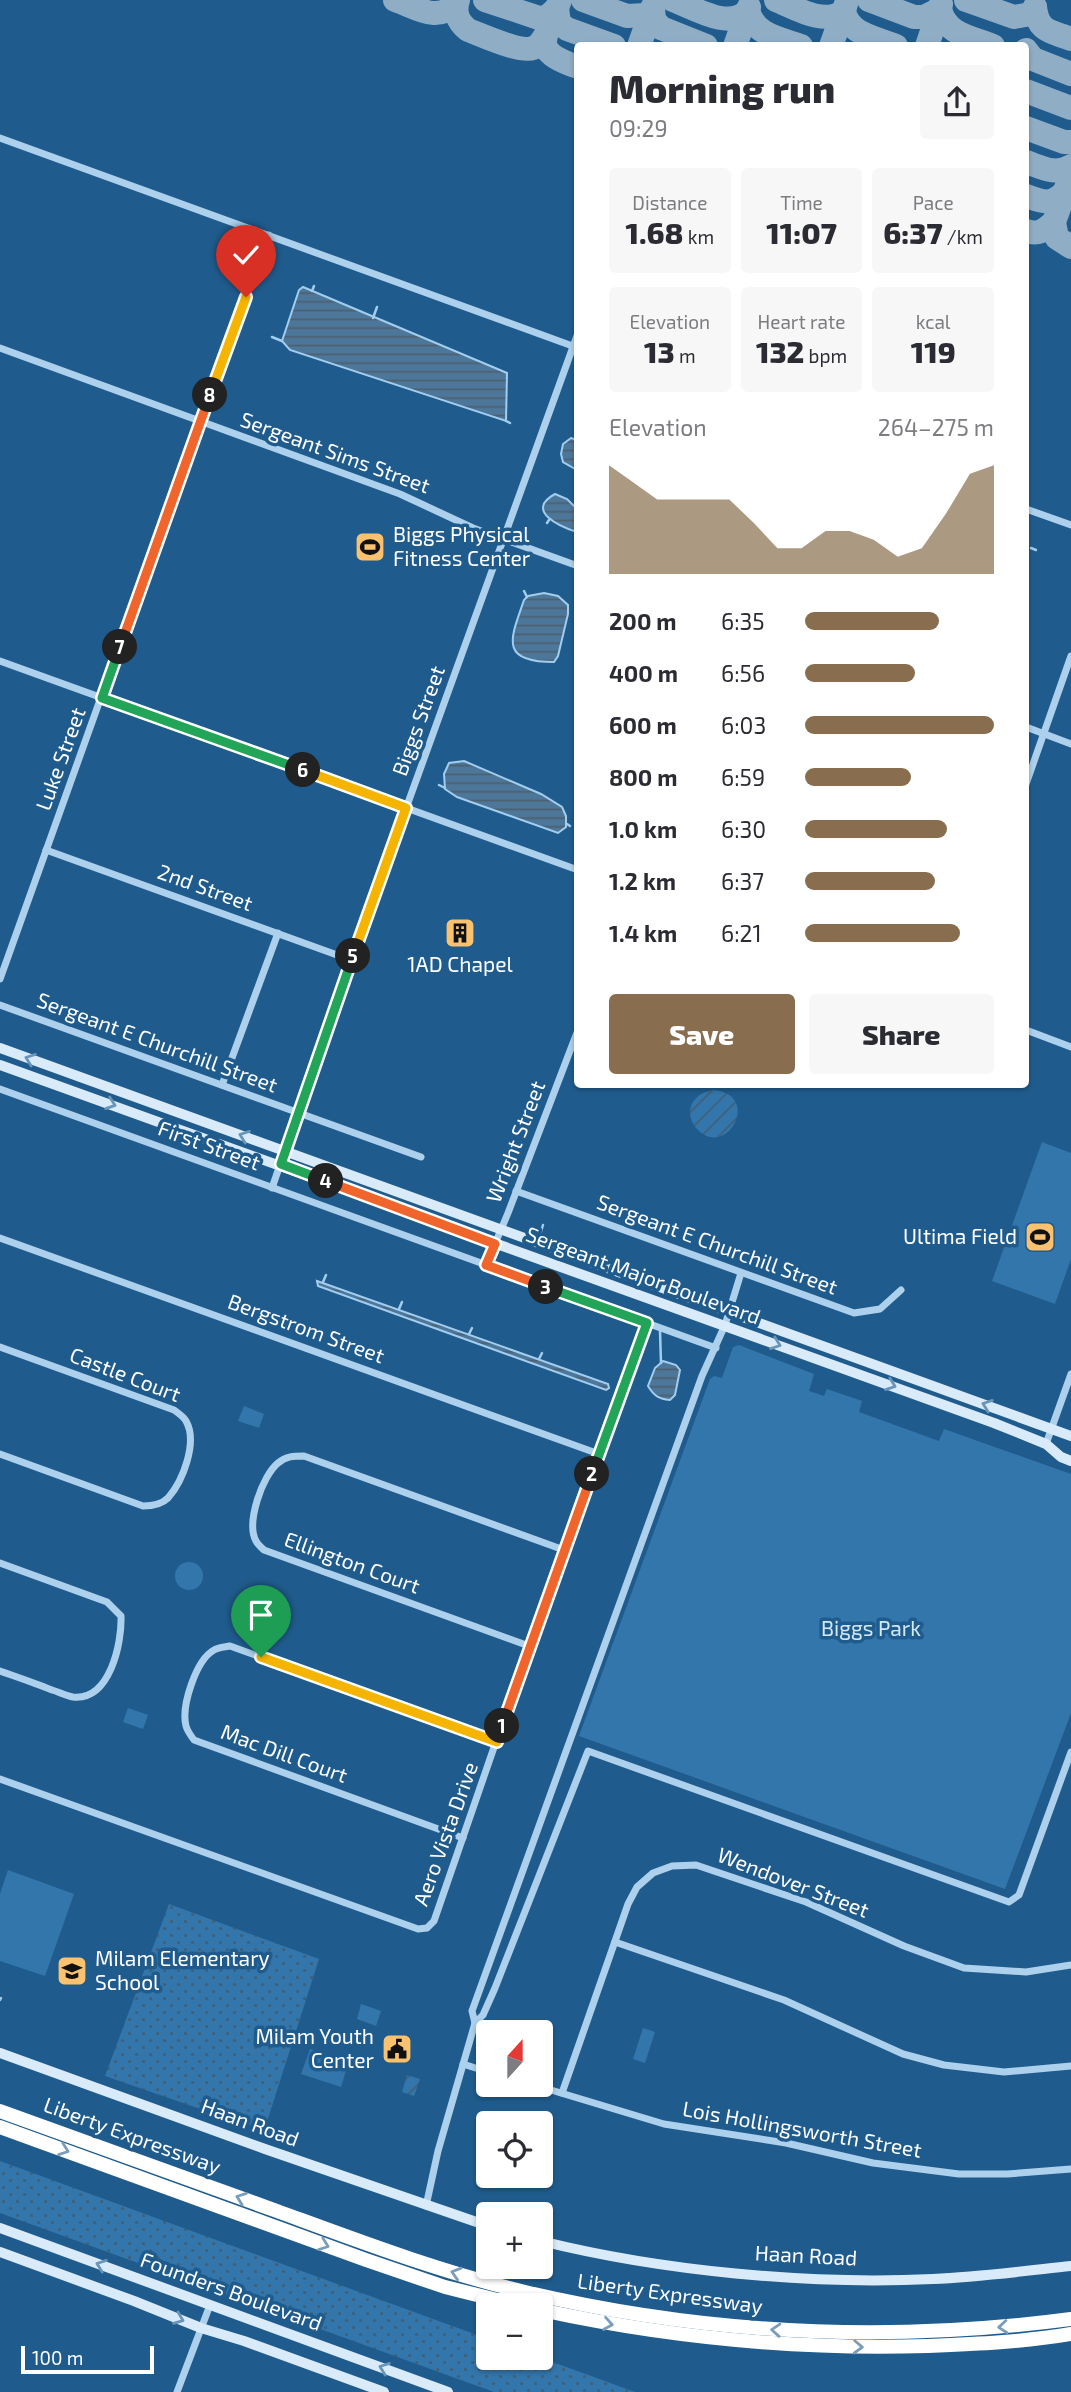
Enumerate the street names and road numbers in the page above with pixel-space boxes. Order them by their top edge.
street label: Sergeant Sims Street [237,406,434,498]
street label: Biggs Street [386,662,449,779]
street label: Luke Street [29,704,90,813]
street label: 2nd Street [155,858,256,915]
street label: Sergeant E Churchill Street [34,986,281,1097]
street label: Wright Street [480,1077,549,1206]
street label: First Street [155,1115,264,1175]
street label: Sergeant E Churchill Street [594,1188,841,1299]
street label: Sergeant Major Boulevard [523,1220,764,1330]
street label: Bergstrom Street [225,1288,388,1367]
street label: Castle Court [67,1341,184,1406]
street label: Ellington Court [281,1525,424,1598]
street label: Mac Dill Court [218,1718,351,1787]
street label: Aero Vista Drive [407,1758,482,1909]
street label: Wendover Street [714,1841,873,1922]
street label: Liberty Expressway [41,2091,224,2178]
street label: Haan Road [198,2092,303,2151]
street label: Lois Hollingsworth Street [681,2095,924,2162]
street label: Haan Road [754,2239,858,2270]
street label: Founders Boulevard [137,2246,326,2335]
street label: Liberty Expressway [576,2267,764,2318]

